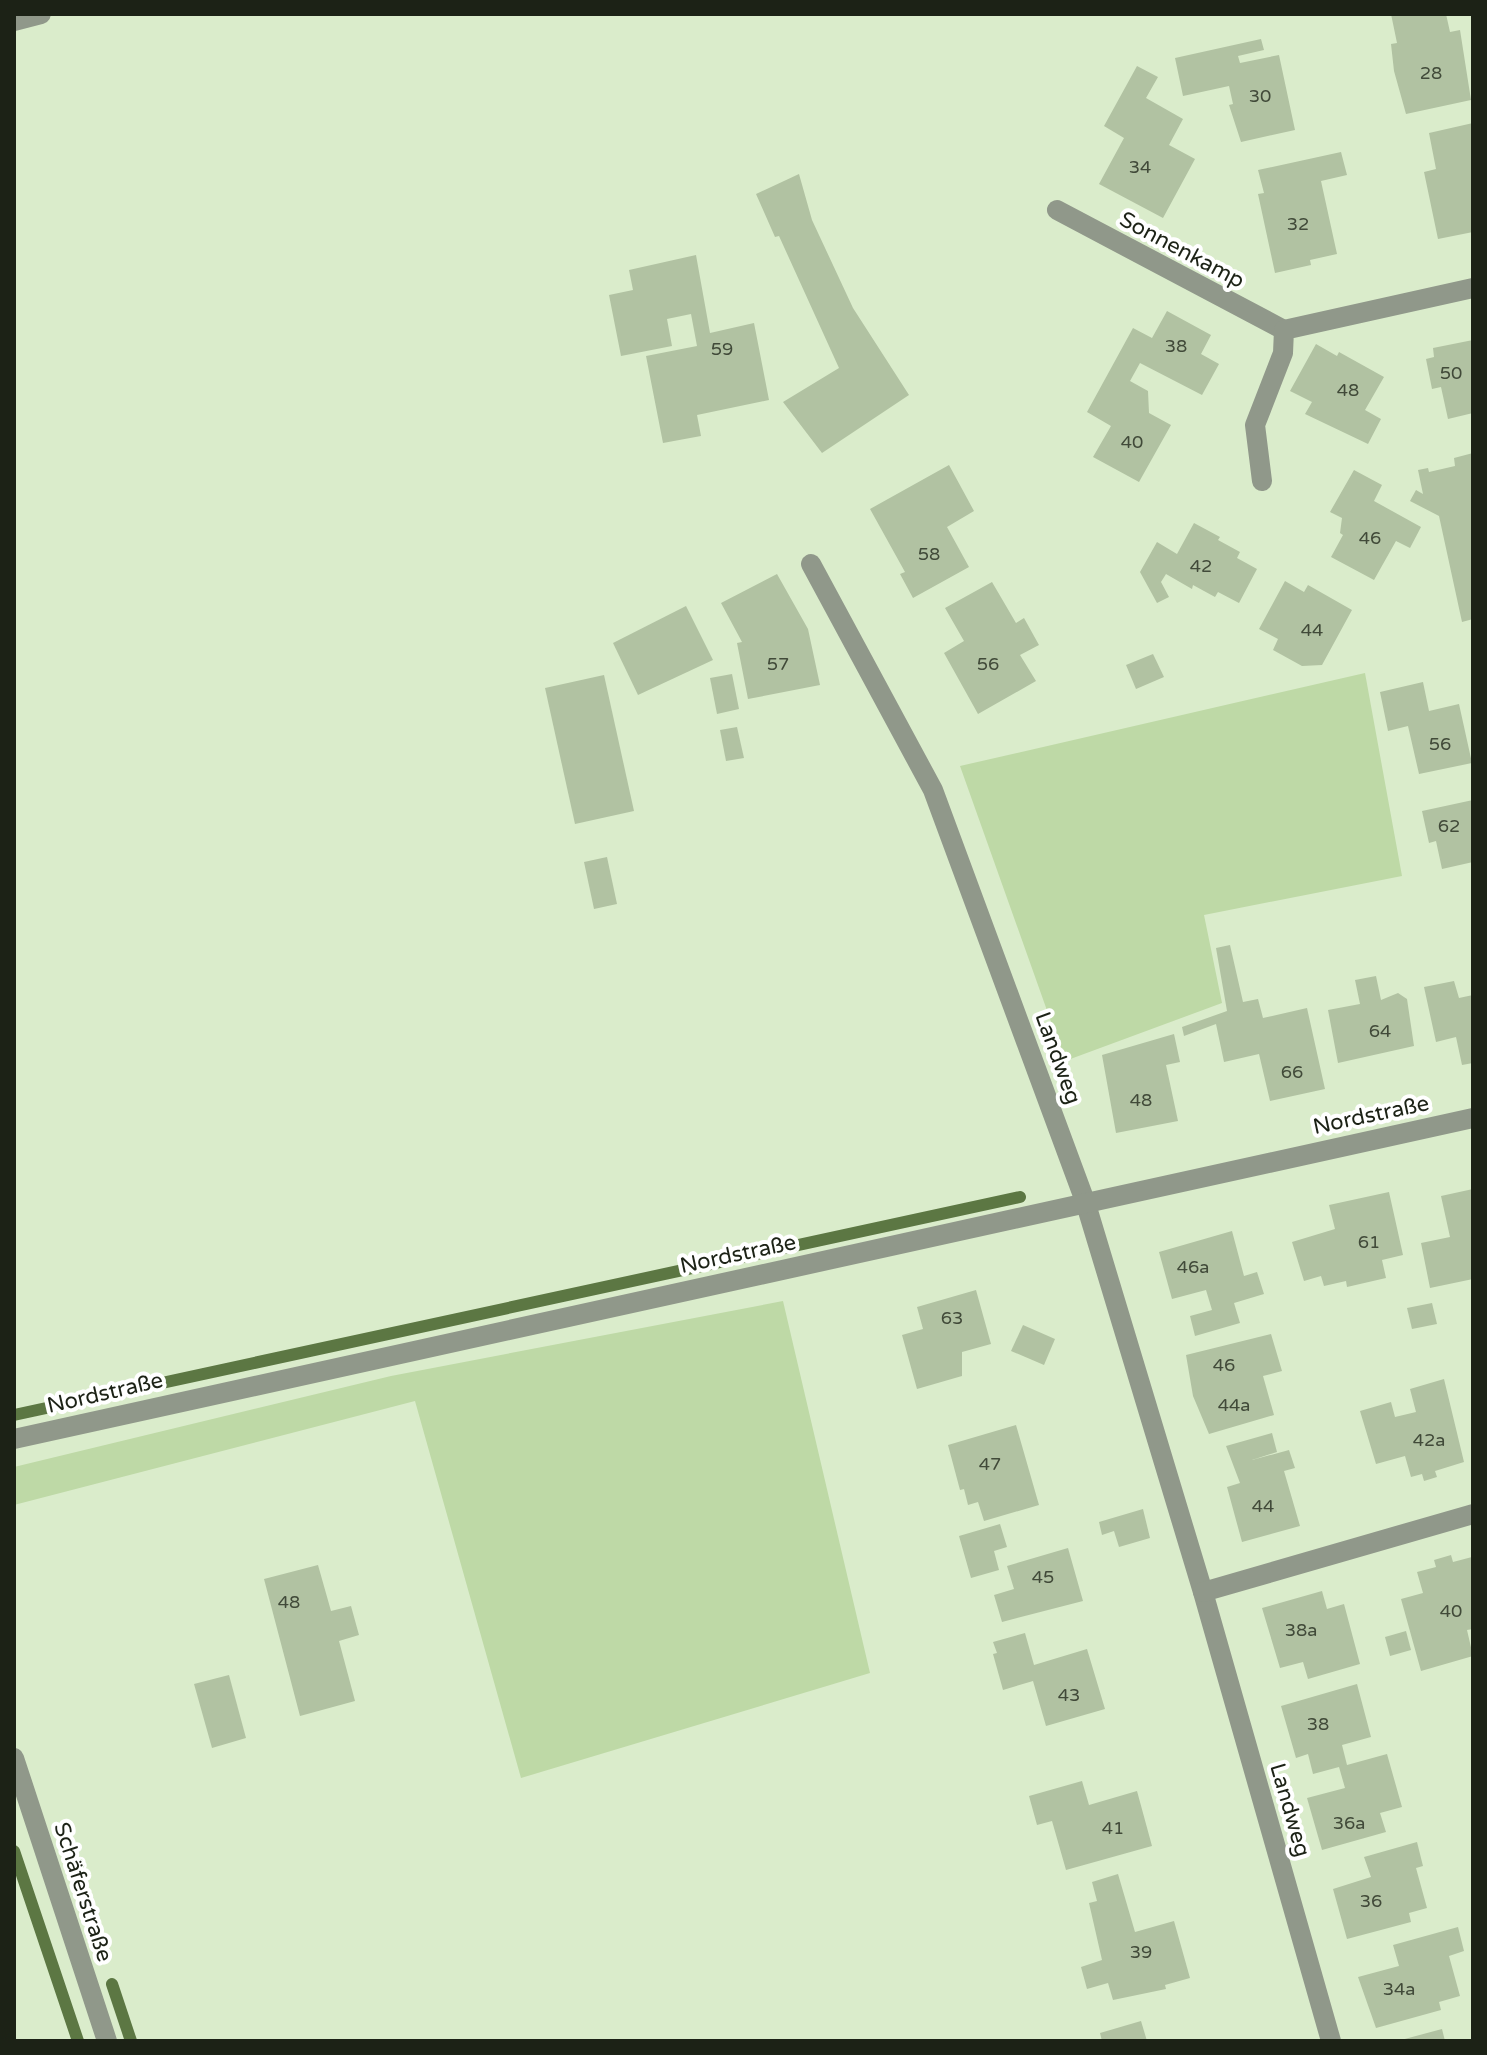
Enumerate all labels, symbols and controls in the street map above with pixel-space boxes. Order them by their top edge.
house number: 28 [1420,62,1442,84]
house number: 30 [1249,85,1271,107]
house number: 34 [1129,156,1151,178]
street label: Sonnenkamp [1115,206,1249,294]
house number: 32 [1287,213,1309,235]
house number: 38 [1165,335,1187,357]
house number: 59 [711,338,733,360]
house number: 50 [1440,362,1462,384]
house number: 48 [1337,379,1359,401]
house number: 40 [1121,431,1143,453]
house number: 46 [1359,527,1381,549]
house number: 58 [918,543,940,565]
house number: 42 [1190,555,1212,577]
house number: 44 [1301,619,1323,641]
house number: 57 [767,653,789,675]
house number: 56 [977,653,999,675]
house number: 56 [1429,733,1451,755]
house number: 62 [1438,815,1460,837]
street label: Landweg [1029,1008,1087,1108]
house number: 64 [1369,1020,1391,1042]
house number: 66 [1281,1061,1303,1083]
house number: 48 [1130,1089,1152,1111]
street label: Nordstraße [1310,1090,1432,1140]
street label: Nordstraße [677,1229,799,1279]
house number: 61 [1358,1231,1380,1253]
house number: 46a [1177,1256,1209,1278]
house number: 63 [941,1307,963,1329]
house number: 46 [1213,1354,1235,1376]
street label: Nordstraße [44,1367,166,1419]
house number: 44a [1218,1394,1250,1416]
house number: 42a [1413,1429,1445,1451]
house number: 47 [979,1453,1001,1475]
house number: 44 [1252,1495,1274,1517]
house number: 45 [1032,1566,1054,1588]
house number: 48 [278,1591,300,1613]
house number: 40 [1440,1600,1462,1622]
house number: 38a [1285,1619,1317,1641]
house number: 43 [1058,1684,1080,1706]
house number: 38 [1307,1713,1329,1735]
street label: Landweg [1264,1760,1316,1860]
house number: 36a [1333,1812,1365,1834]
house number: 41 [1102,1817,1124,1839]
street label: Schäferstraße [48,1819,118,1965]
house number: 36 [1360,1890,1382,1912]
house number: 39 [1130,1941,1152,1963]
house number: 34a [1383,1978,1415,2000]

